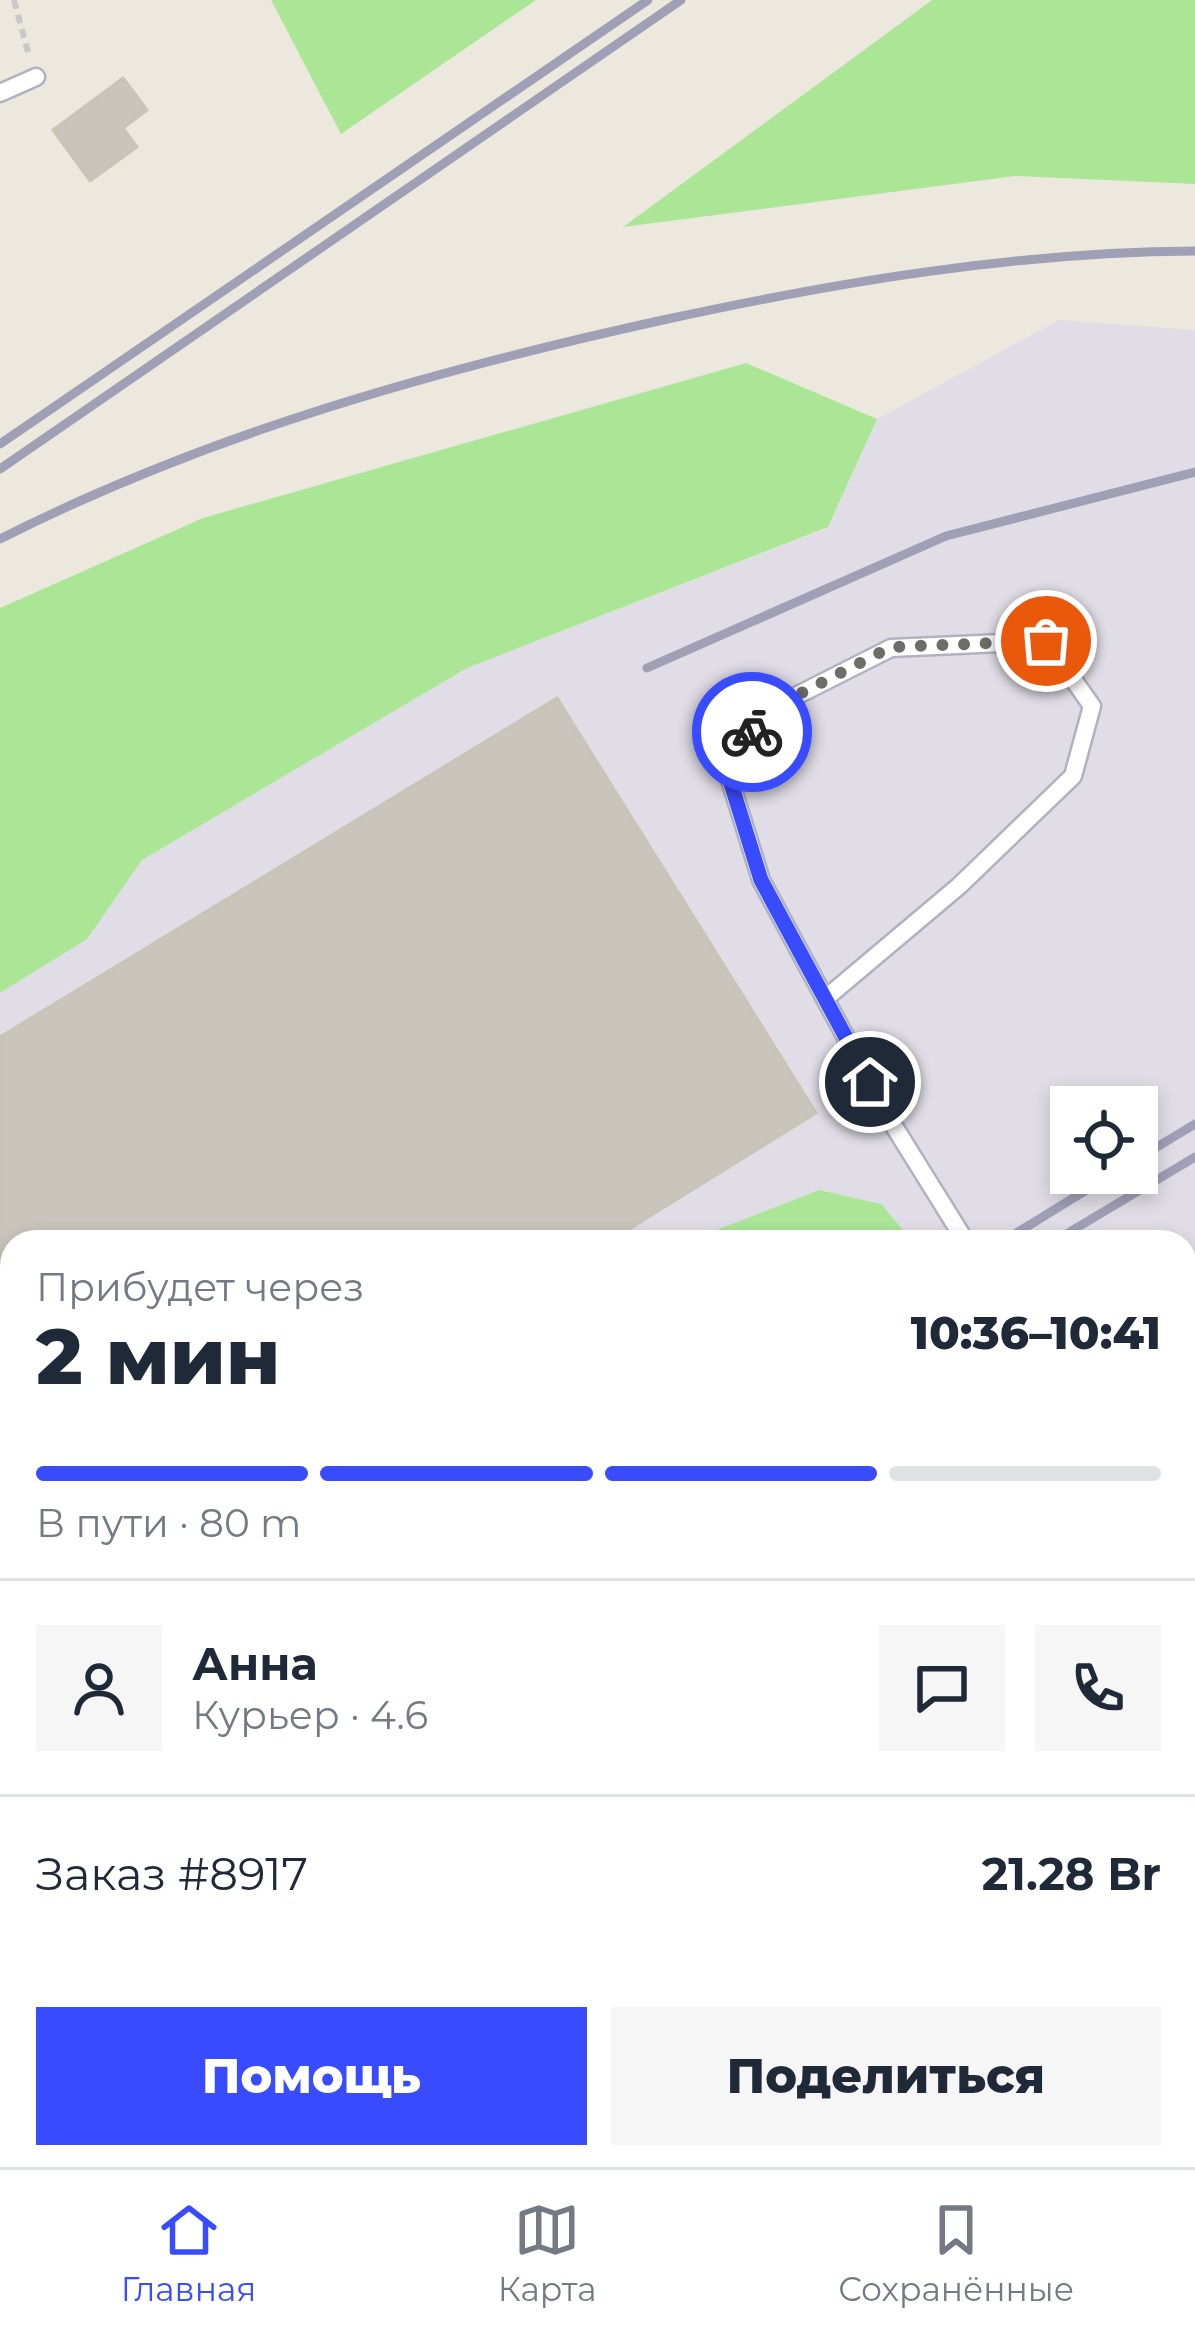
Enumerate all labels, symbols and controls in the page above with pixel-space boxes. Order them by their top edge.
pin [995,590,1097,692]
icon: bag [1013,608,1079,674]
courier [692,672,812,792]
icon: bike [719,699,785,765]
pin [819,1031,921,1133]
icon: home [837,1049,903,1115]
map controls [1050,1086,1158,1194]
button: locate [1050,1086,1158,1194]
text: Прибудет через [36,1263,364,1311]
text: 10:36–10:41 [911,1305,1161,1360]
text: 2 мин [36,1308,281,1404]
text: В пути · 80 m [36,1499,301,1547]
button: person [36,1625,162,1751]
button: chat [879,1625,1005,1751]
button: phone [1035,1625,1161,1751]
text: Анна [192,1636,318,1691]
text: Курьер · 4.6 [192,1691,428,1739]
text: Заказ #8917 [36,1846,308,1901]
text: 21.28 Br [982,1846,1161,1901]
button: Помощь [36,2007,587,2145]
button: Поделиться [611,2007,1161,2145]
tab: Главная [121,2197,256,2309]
tab: Карта [498,2197,597,2309]
tab: Сохранённые [838,2197,1074,2309]

